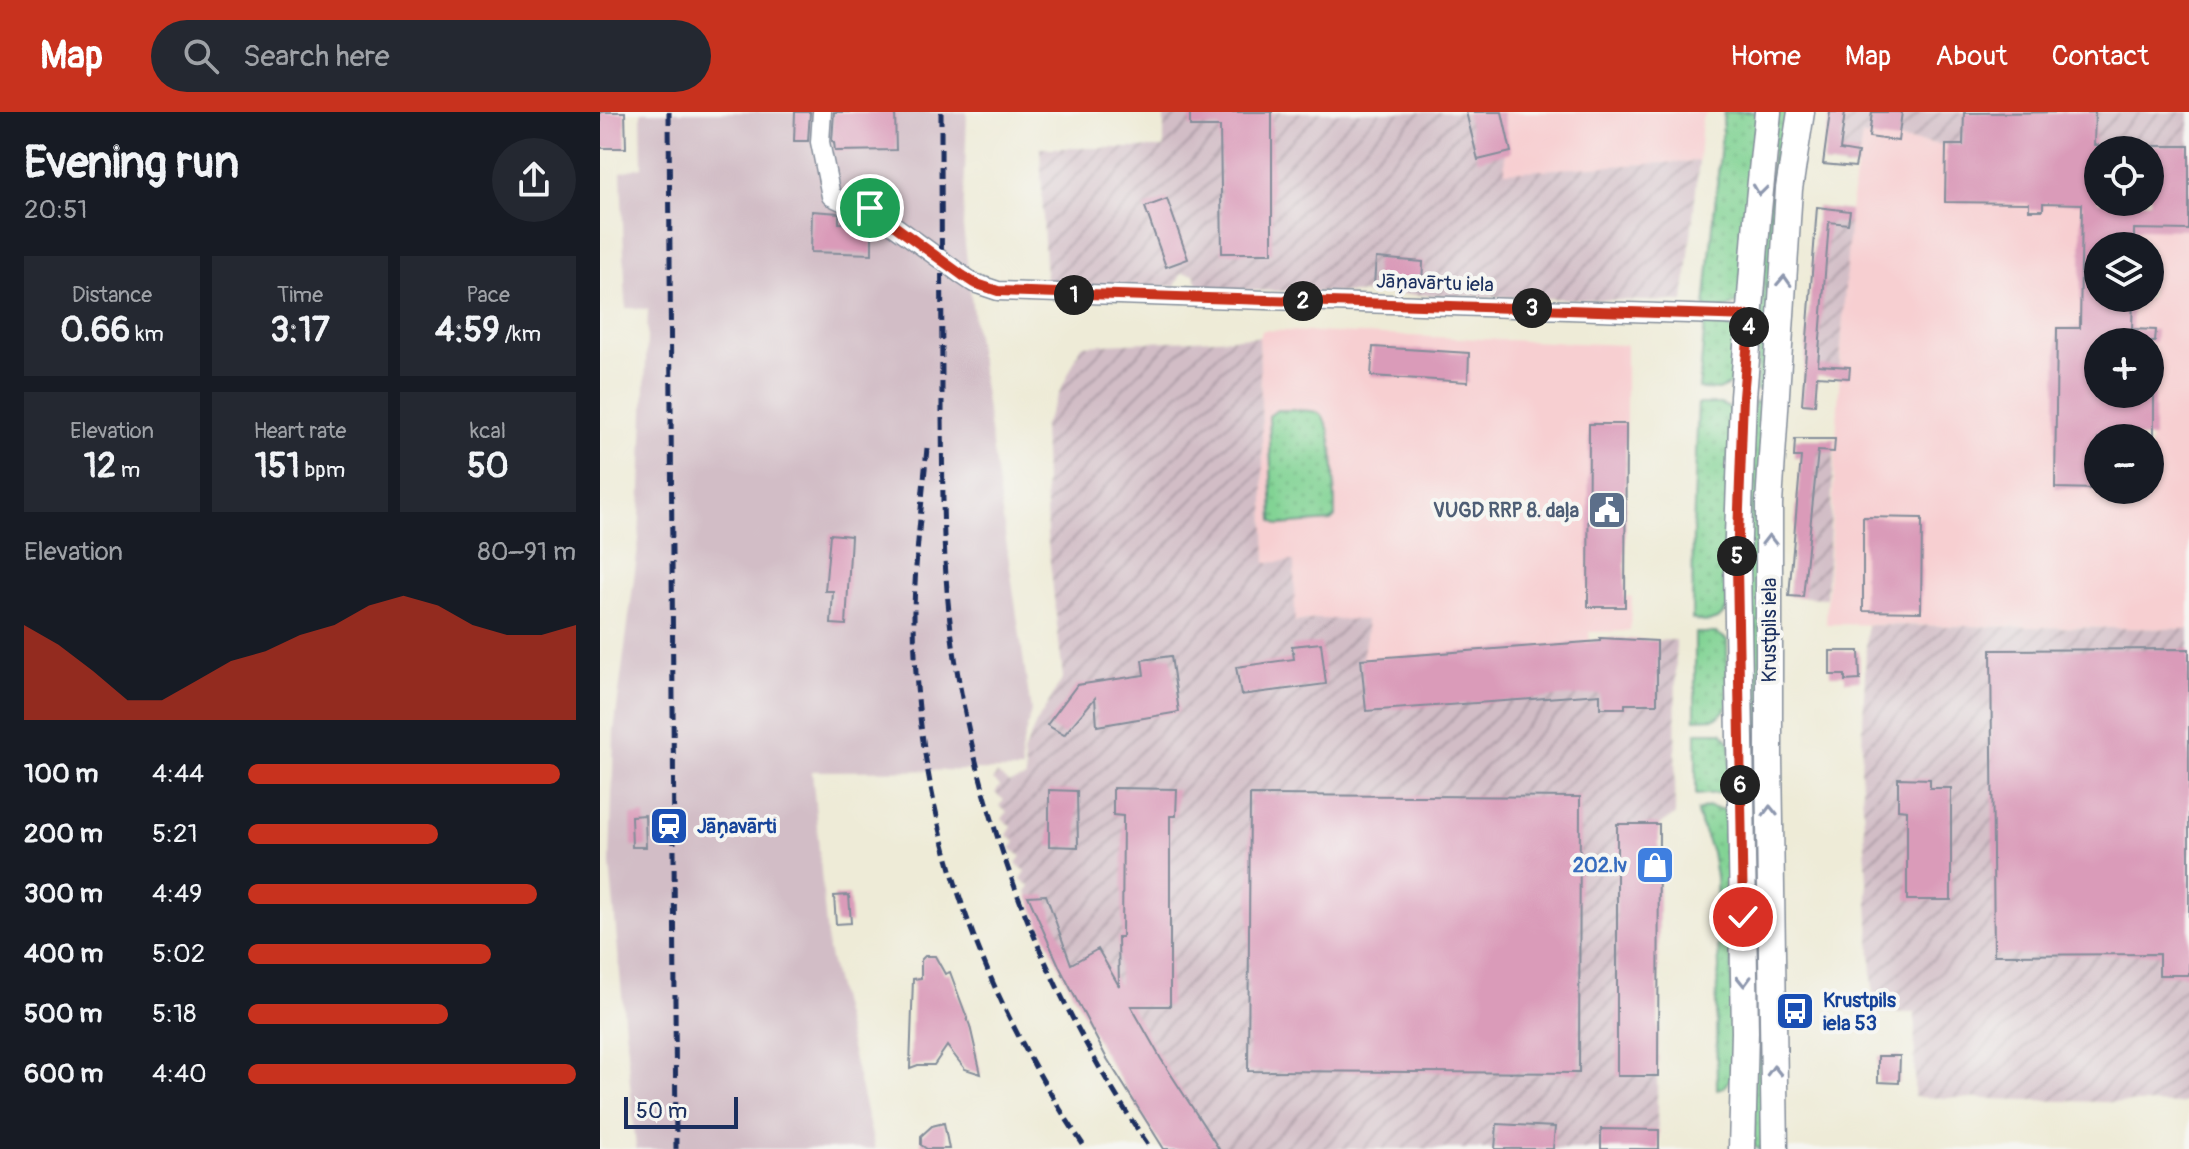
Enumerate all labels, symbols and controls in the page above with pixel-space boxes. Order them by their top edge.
search box [151,20,711,92]
text: Map [40,32,103,80]
icon: search [179,34,223,78]
text: Search here [243,38,390,75]
text: Home [1730,39,1801,74]
text: Map [1845,39,1891,74]
text: About [1935,39,2008,74]
text: Contact [2052,39,2149,74]
text: Evening run [24,136,239,191]
map controls [2084,136,2164,504]
button: locate [2084,136,2164,216]
button: share [492,138,576,222]
pin [836,174,904,242]
one-way arrow [1752,183,1769,196]
icon: arrive [848,186,892,230]
text: 20:51 [24,194,88,226]
button: layers [2084,232,2164,312]
street label: Jāņavārtu iela [1376,268,1494,298]
one-way arrow [1775,274,1792,287]
pin: 1 [1054,275,1094,315]
text: Distance [72,281,152,309]
text: Time [277,281,323,309]
text: Pace [466,281,510,309]
text: 1 [1070,281,1078,309]
pin: 2 [1283,281,1323,321]
text: 2 [1297,287,1309,315]
pin: 3 [1512,288,1552,328]
text: 3 [1526,294,1538,322]
pin: 4 [1729,307,1769,347]
text: 0.66 [60,309,130,352]
text: 3:17 [270,309,330,352]
text: 4:59 [435,309,500,352]
text: 4 [1743,313,1755,341]
text: km [130,320,164,348]
text: /km [500,320,541,348]
button: + [2084,328,2164,408]
text: Elevation [70,417,154,445]
text: Heart rate [254,417,346,445]
text: kcal [470,417,506,445]
button: − [2084,424,2164,504]
text: 12 [84,445,116,488]
text: 151 [255,445,300,488]
text: 50 [467,445,509,488]
text: m [116,456,140,484]
text: bpm [300,456,345,484]
public building icon: VUGD RRP 8. daļa [1586,489,1628,531]
place label: VUGD RRP 8. daļa [1433,498,1579,523]
one-way arrow [1760,533,1778,546]
text: Elevation [24,536,123,568]
text: 80–91 m [478,536,576,568]
pin: 5 [1717,536,1757,576]
text: 5 [1731,542,1743,570]
street label: Krustpils iela [1757,578,1782,682]
text: 100 m [24,758,98,790]
text: 4:44 [152,758,204,790]
pin: 6 [1720,765,1760,805]
text: 6 [1734,771,1746,799]
one-way arrow [1761,804,1779,817]
station icon: Jāņavārti [648,805,690,847]
place label: Jāņavārti [697,814,777,839]
text: 200 m [24,818,103,850]
text: 5:21 [152,818,198,850]
shop icon: 202.lv [1634,844,1676,886]
place label: 202.lv [1573,853,1627,878]
text: 300 m [24,878,103,910]
text: 4:49 [152,878,203,910]
pin [1709,883,1777,951]
icon: check [1721,895,1765,939]
text: 400 m [24,938,103,970]
text: 5:02 [152,938,205,970]
one-way arrow [1735,975,1753,988]
place label: Krustpils iela 53 [1823,988,1896,1036]
bus stop icon: Krustpils iela 53 [1774,990,1816,1032]
text: 500 m [24,998,102,1030]
text: 5:18 [152,998,196,1030]
text: 600 m [24,1058,103,1090]
text: 4:40 [152,1058,207,1090]
one-way arrow [1765,1064,1782,1077]
scale bar [624,1093,738,1129]
text: 50 m [636,1097,687,1125]

